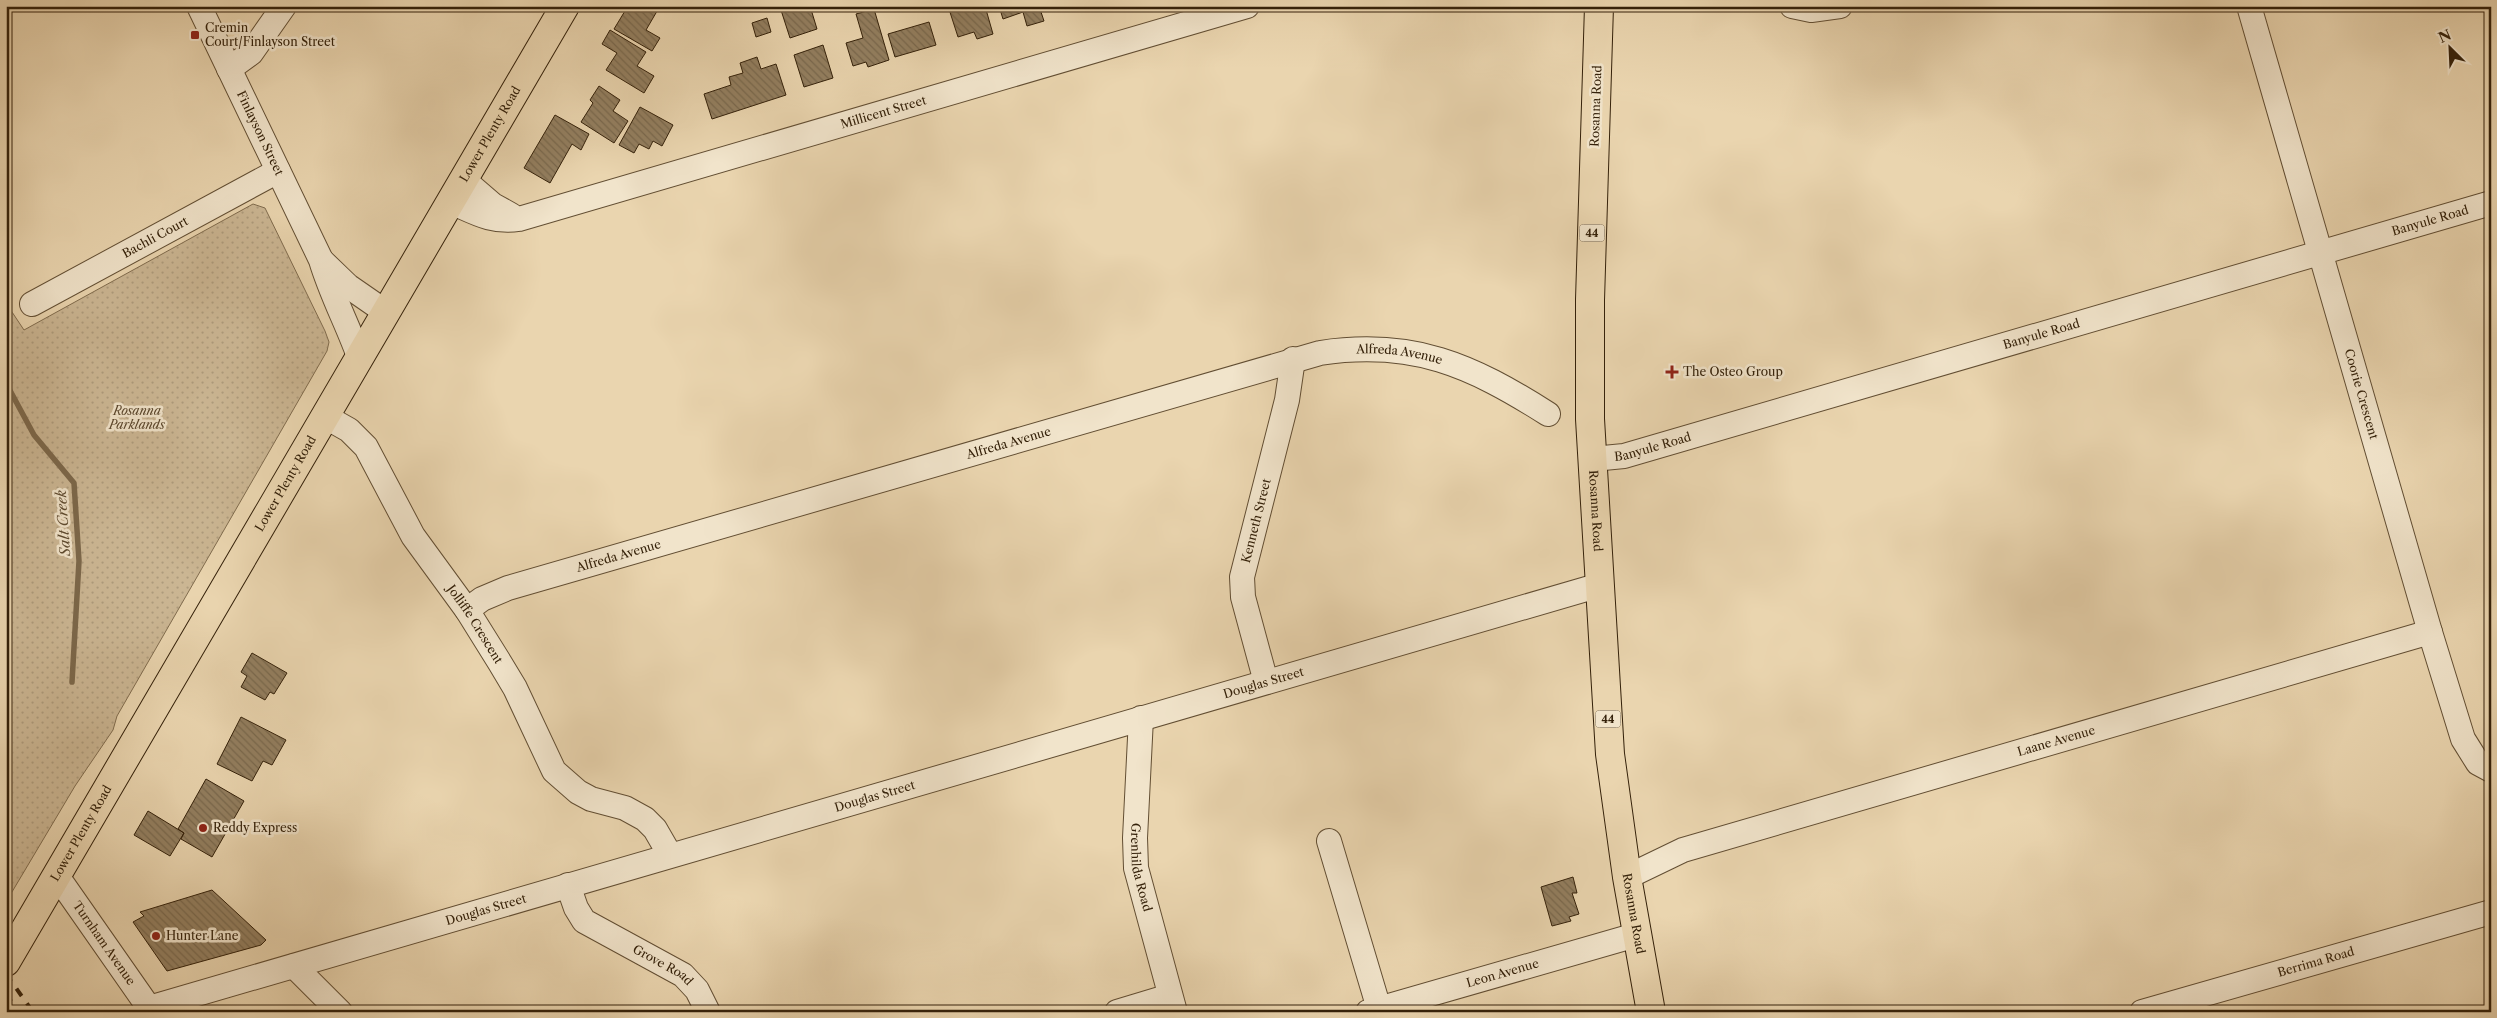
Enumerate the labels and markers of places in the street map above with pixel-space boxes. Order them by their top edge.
place label: Cremin Court/Finlayson Street [205,20,336,49]
marker: Cremin Court/Finlayson Street [189,29,201,41]
place label: The Osteo Group [1683,364,1783,379]
marker: The Osteo Group [1665,365,1679,379]
place label: Reddy Express [213,820,297,835]
marker: Reddy Express [197,822,209,834]
place label: Hunter Lane [166,928,239,943]
marker: Hunter Lane [150,930,162,942]

